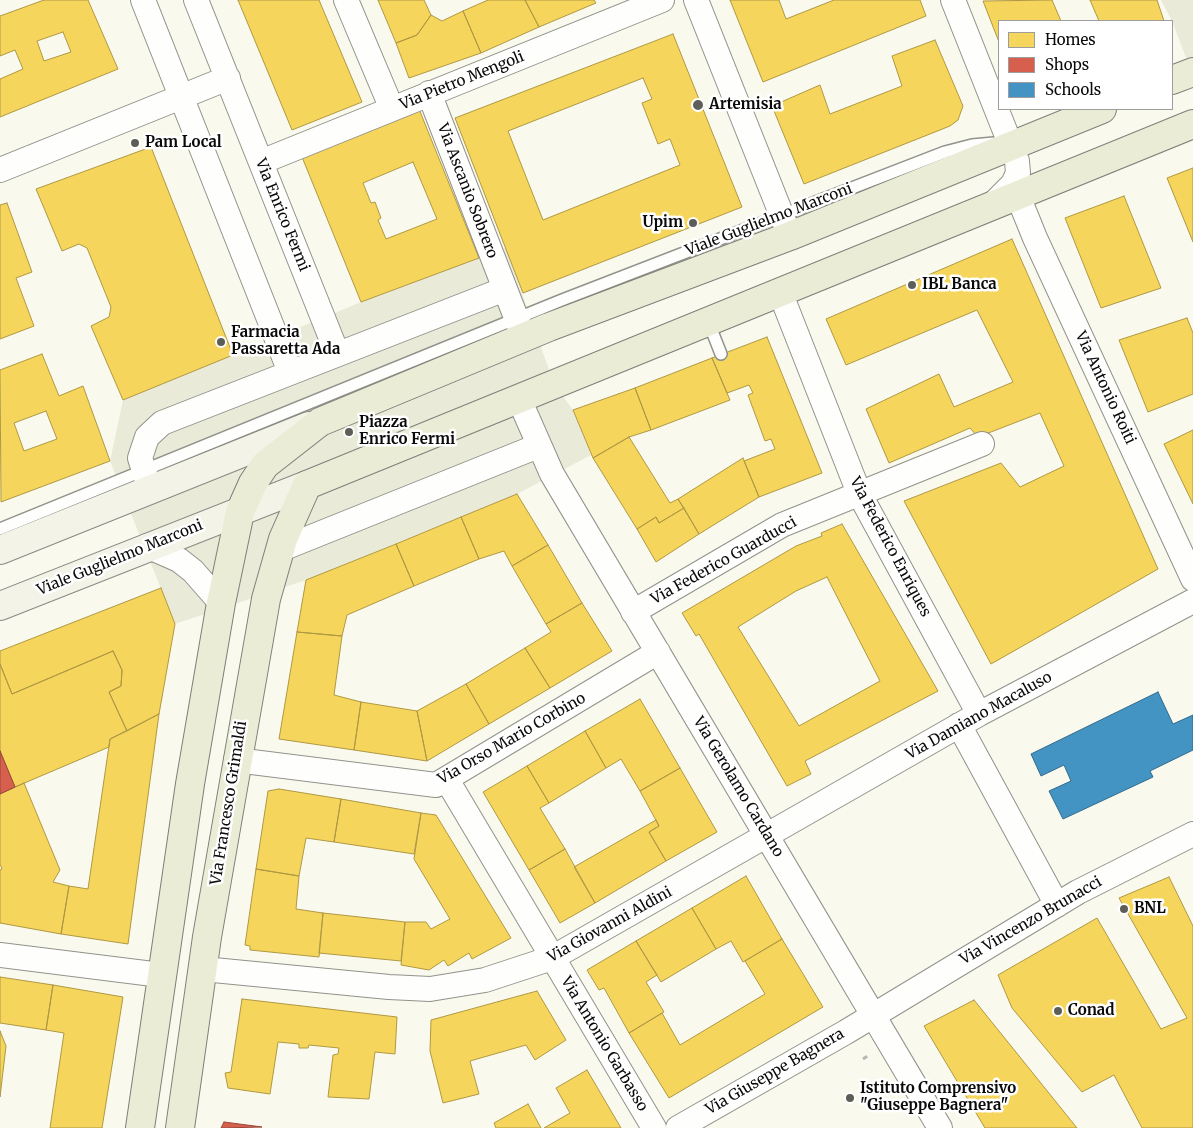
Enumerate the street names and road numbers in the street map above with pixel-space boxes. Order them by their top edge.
street label: Via Pietro Mengoli [397,48,527,114]
street label: Via Ascanio Sobrero [433,121,501,261]
street label: Via Enrico Fermi [251,156,313,274]
street label: Viale Guglielmo Marconi [683,180,855,260]
street label: Via Antonio Roiti [1071,329,1139,447]
street label: Via Federico Enriques [846,474,934,620]
street label: Via Federico Guarducci [648,513,800,609]
street label: Viale Guglielmo Marconi [34,516,206,600]
street label: Via Damiano Macaluso [903,668,1055,764]
street label: Via Orso Mario Corbino [435,689,589,789]
street label: Via Gerolamo Cardano [689,714,787,860]
street label: Via Francesco Grimaldi [207,720,251,886]
street label: Via Vincenzo Brunacci [957,873,1105,969]
street label: Via Giovanni Aldini [545,883,675,967]
street label: Via Antonio Garbasso [557,973,651,1115]
street label: Via Giuseppe Bagnera [703,1025,847,1119]

